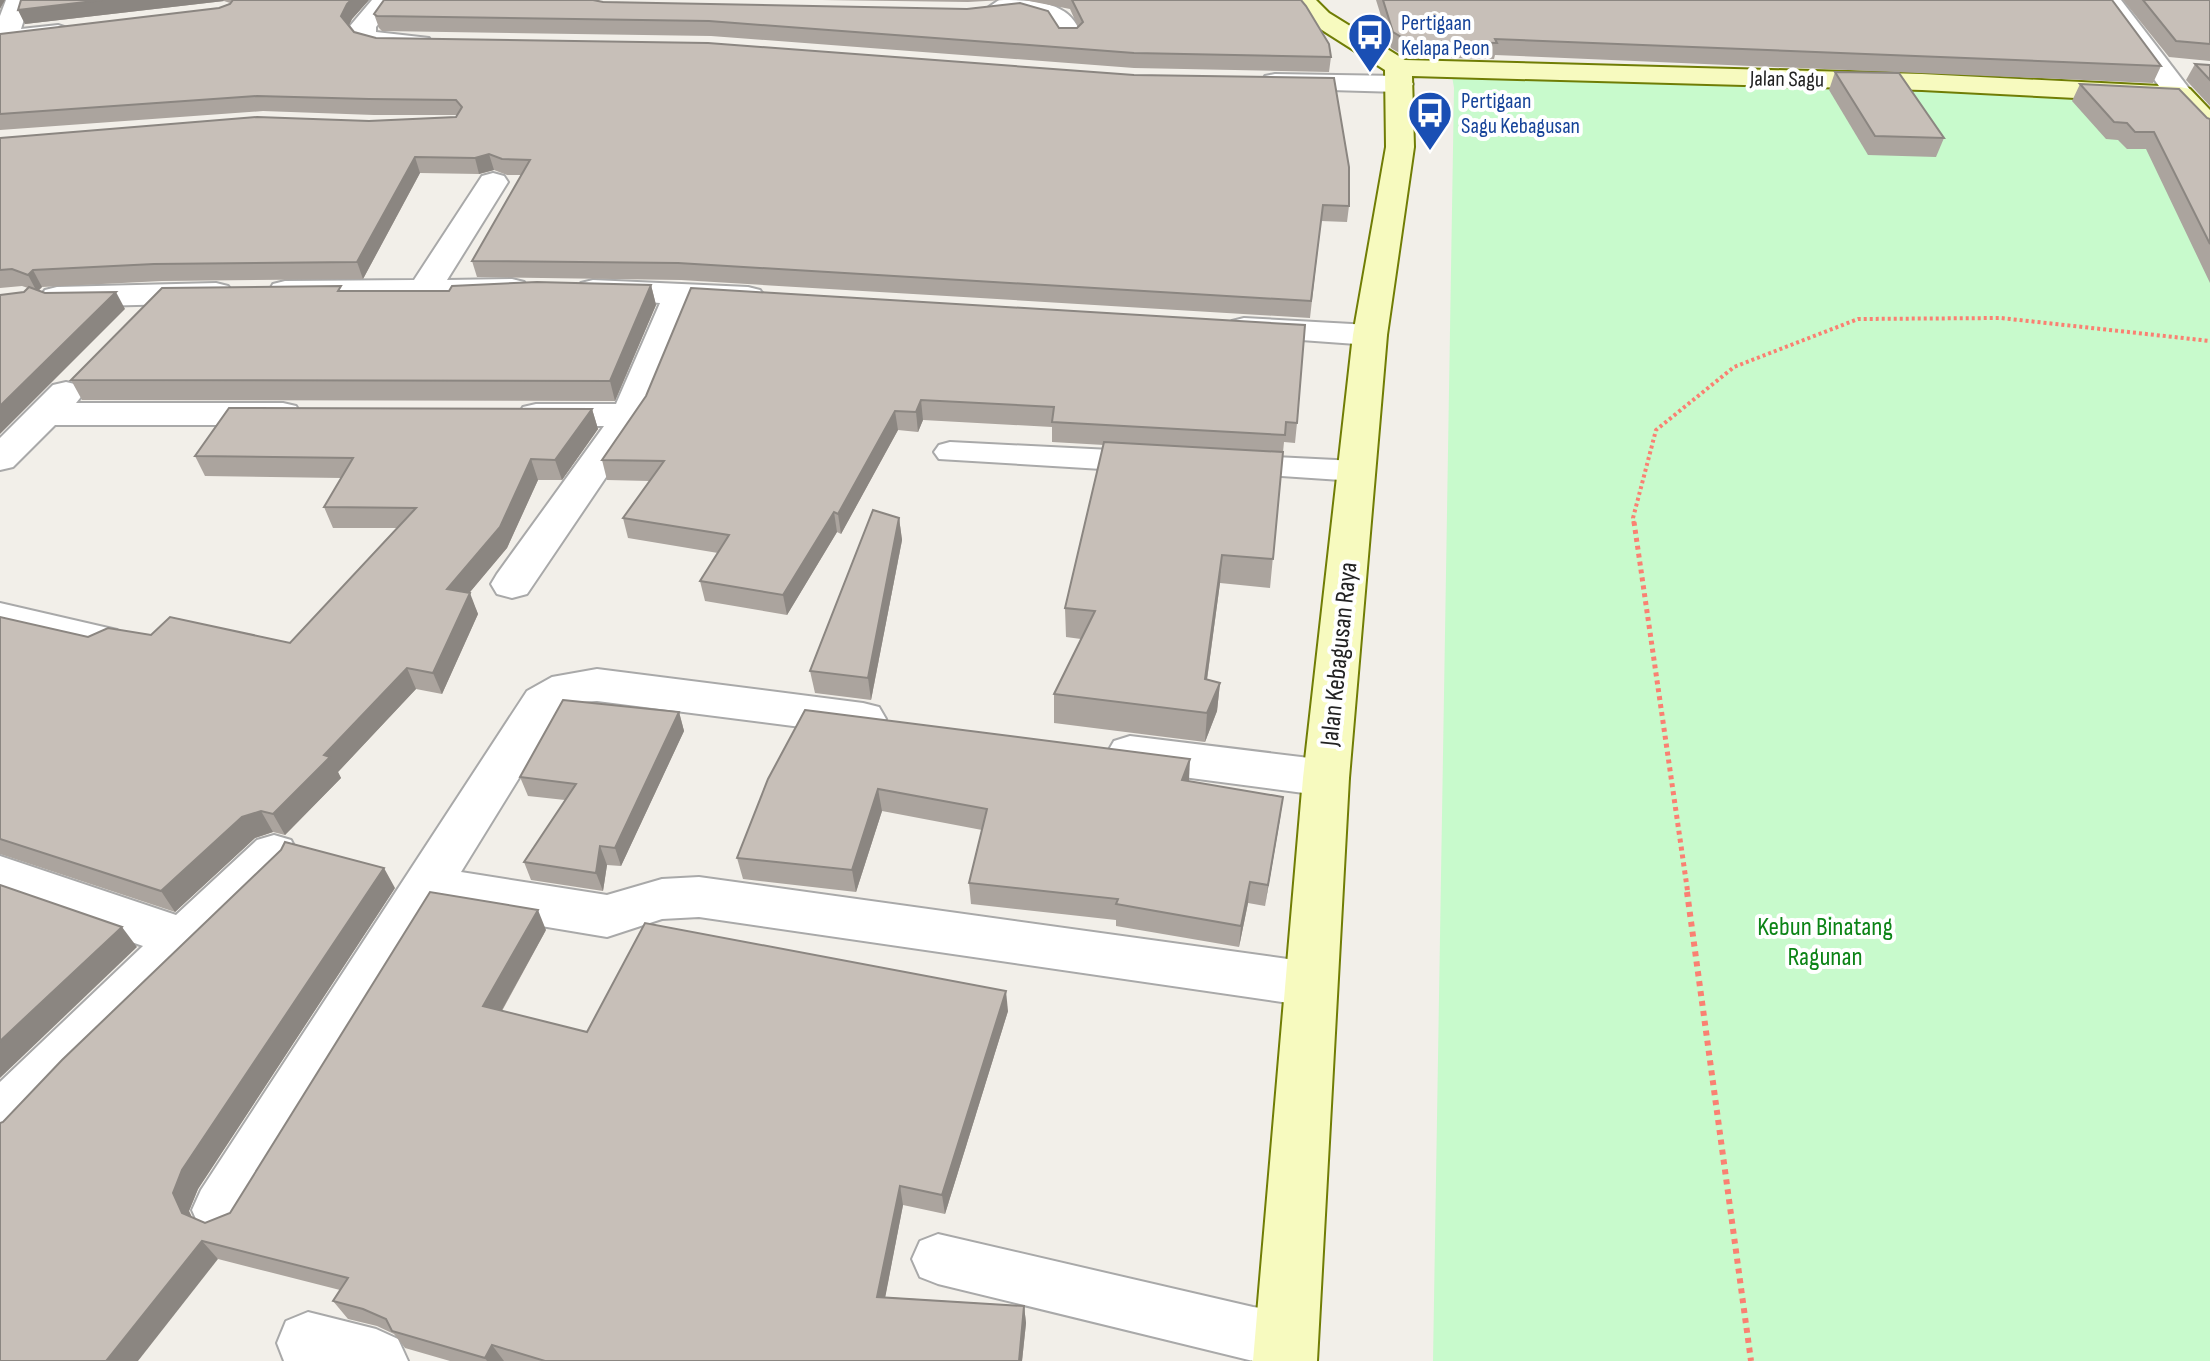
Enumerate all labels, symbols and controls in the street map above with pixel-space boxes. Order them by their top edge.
place label: Pertigaan Kelapa Peon [1401,10,1490,62]
bus stop icon: Pertigaan Kelapa Peon [1346,11,1394,74]
street label: Jalan Sagu [1749,65,1824,94]
place label: Pertigaan Sagu Kebagusan [1461,88,1580,140]
bus stop icon: Pertigaan Sagu Kebagusan [1406,89,1454,152]
street label: Jalan Kebagusan Raya [1314,561,1365,749]
park label: Kebun Binatang Ragunan [1757,912,1893,973]

